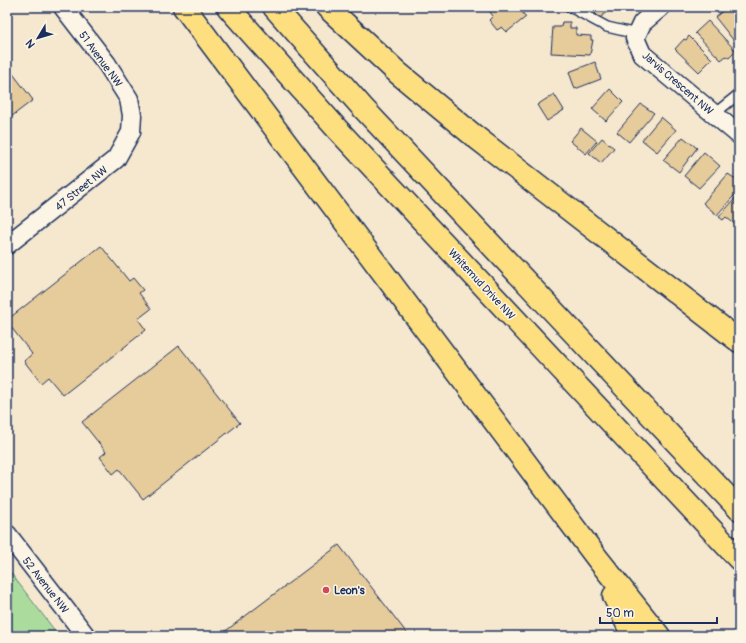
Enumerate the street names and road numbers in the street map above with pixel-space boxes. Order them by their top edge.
street label: 51 Avenue NW [76,29,125,90]
street label: Jarvis Crescent NW [639,49,716,118]
street label: 47 Street NW [52,163,110,213]
street label: Whitemud Drive NW [445,246,518,322]
street label: 52 Avenue NW [20,555,72,616]

